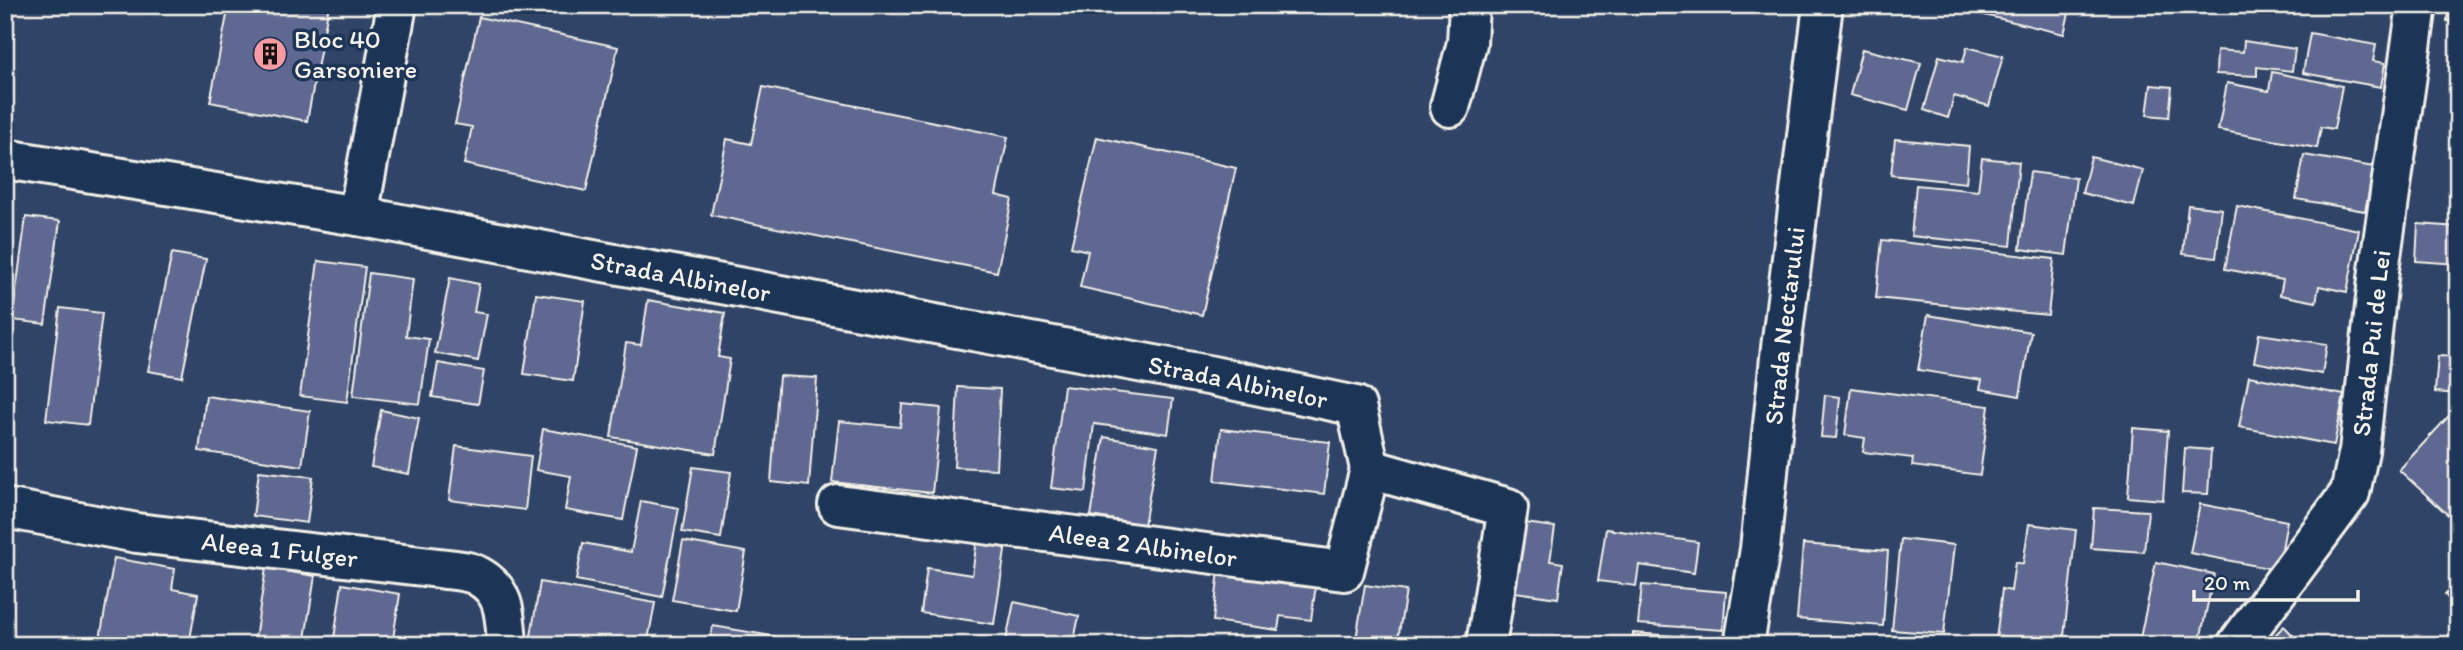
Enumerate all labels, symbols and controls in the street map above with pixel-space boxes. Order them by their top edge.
place label: Bloc 40 Garsoniere [294,23,417,85]
building icon: Bloc 40 Garsoniere [251,35,289,73]
street label: Strada Nectarului [1757,225,1812,426]
street label: Strada Albinelor [588,244,774,309]
street label: Strada Pui de Lei [2345,248,2398,438]
street label: Strada Albinelor [1146,348,1331,416]
street label: Aleea 2 Albinelor [1047,516,1239,574]
street label: Aleea 1 Fulger [200,525,360,575]
scale bar [2194,559,2358,603]
text: 20 m [2204,570,2251,595]

